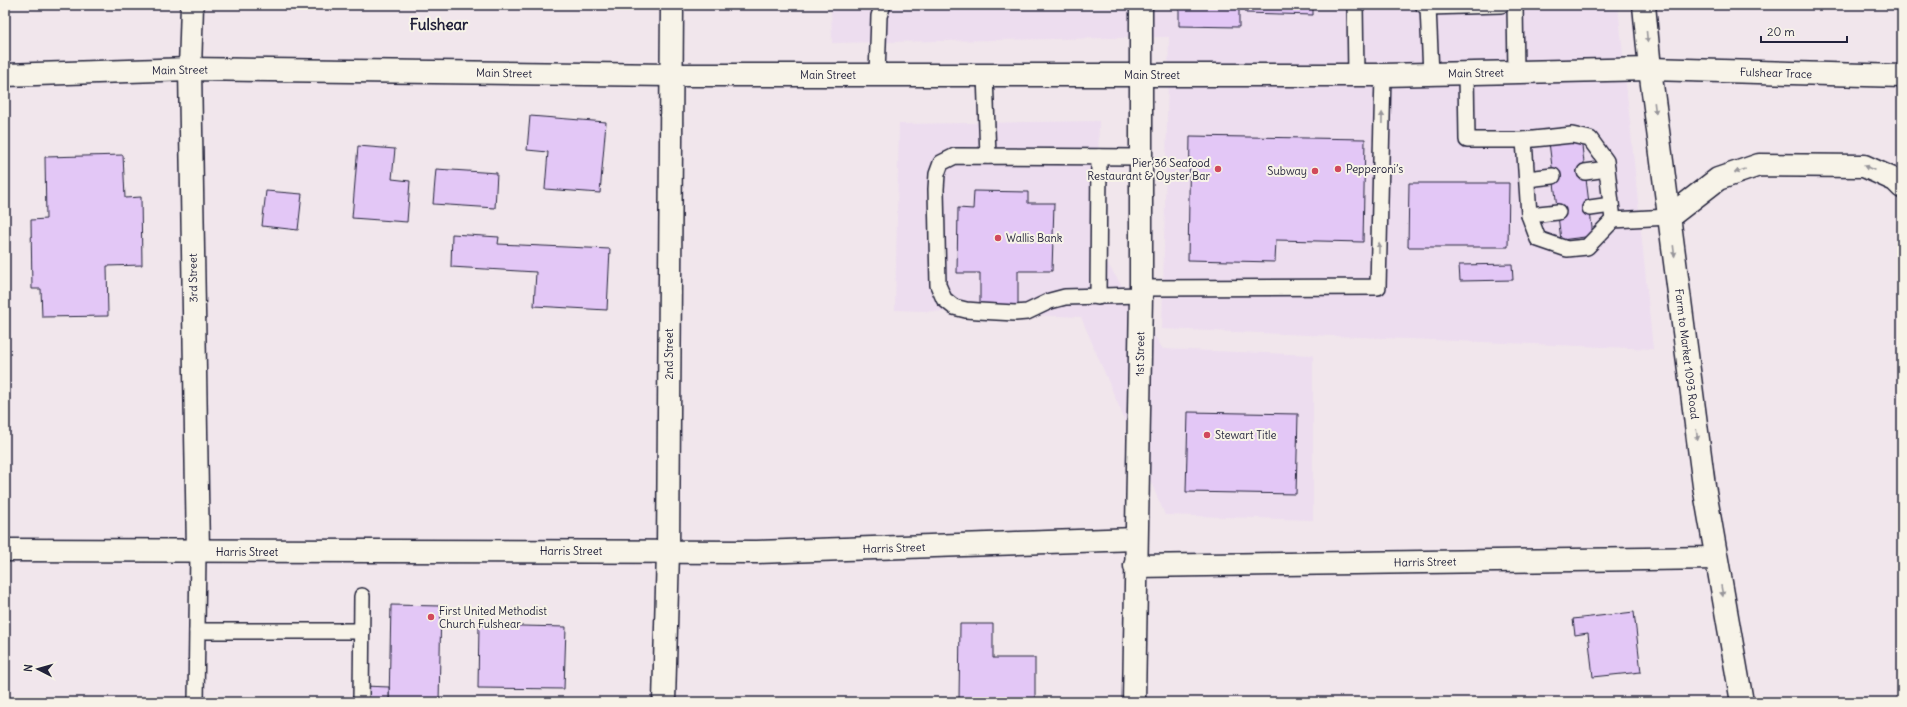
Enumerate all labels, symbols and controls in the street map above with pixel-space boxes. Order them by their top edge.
district label: Fulshear [410,15,469,34]
scale bar [1761,18,1847,44]
text: 20 m [1767,24,1795,39]
one-way arrow [1644,31,1651,43]
street label: Main Street [152,63,208,77]
street label: Fulshear Trace [1740,65,1812,81]
street label: Main Street [476,66,532,80]
street label: Main Street [1448,66,1504,80]
street label: Main Street [800,68,856,82]
street label: Main Street [1124,68,1180,82]
one-way arrow [1652,102,1658,114]
one-way arrow [1379,111,1385,124]
place label: Pier 36 Seafood Restaurant & Oyster Bar [1087,156,1211,183]
place label: Pepperoni’s [1346,162,1403,176]
marker: Pier 36 Seafood Restaurant & Oyster Bar [1213,164,1223,174]
place label: Subway [1267,164,1307,178]
marker: Pepperoni’s [1333,164,1343,174]
one-way arrow [1862,165,1874,171]
marker: Subway [1310,166,1320,176]
one-way arrow [1734,168,1746,174]
place label: Wallis Bank [1006,231,1063,245]
marker: Wallis Bank [993,233,1003,243]
one-way arrow [1376,241,1382,254]
one-way arrow [1670,245,1677,257]
street label: 3rd Street [186,253,200,303]
street label: Farm to Market 1093 Road [1672,288,1702,421]
street label: 2nd Street [662,328,676,379]
street label: 1st Street [1133,331,1147,377]
place label: Stewart Title [1215,428,1277,442]
one-way arrow [1694,429,1701,441]
marker: Stewart Title [1202,430,1212,440]
street label: Harris Street [862,540,926,556]
street label: Harris Street [540,544,603,558]
street label: Harris Street [216,545,279,559]
street label: Harris Street [1394,554,1457,570]
one-way arrow [1719,585,1725,597]
place label: First United Methodist Church Fulshear [439,604,547,631]
marker: First United Methodist Church Fulshear [426,612,436,622]
north arrow [18,649,58,689]
text: N [21,663,35,672]

